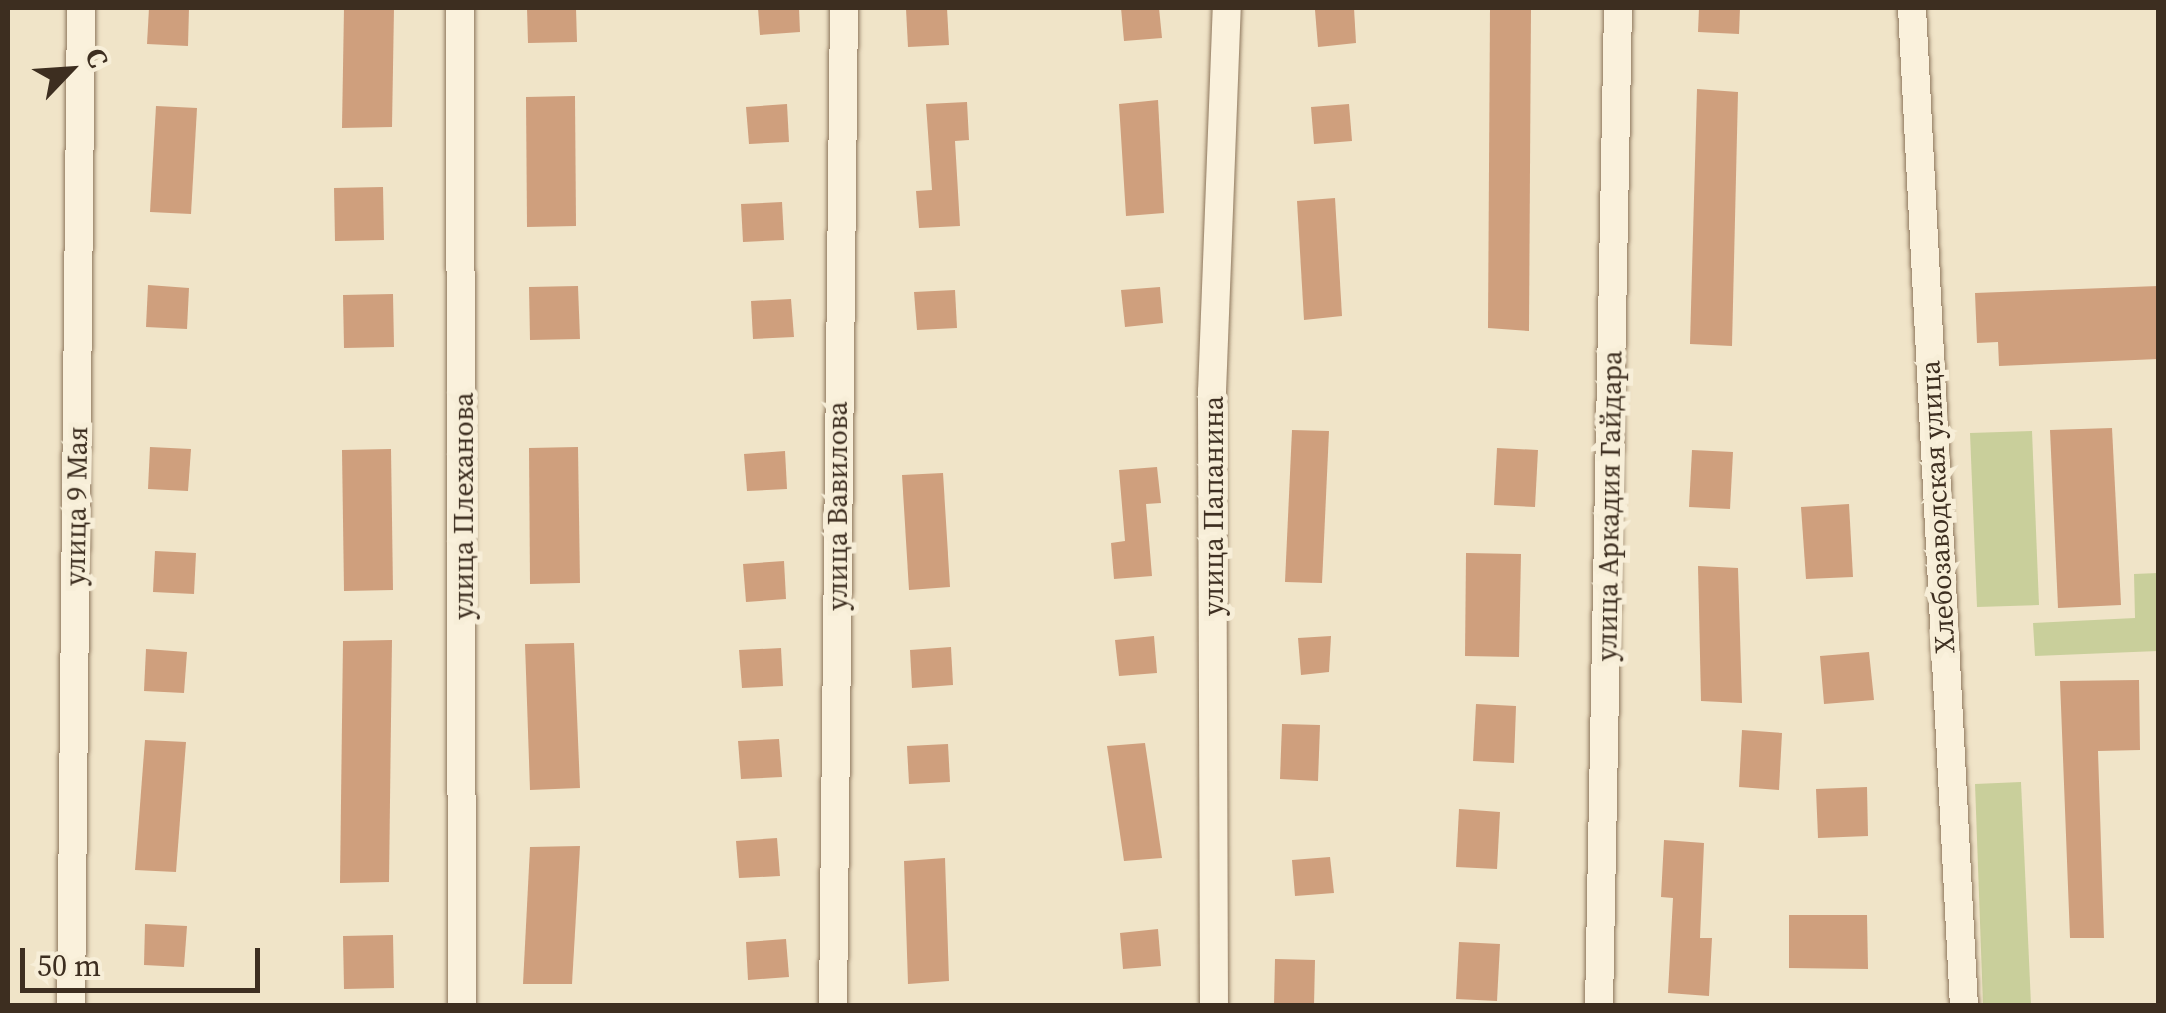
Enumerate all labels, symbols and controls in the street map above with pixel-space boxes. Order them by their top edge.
north arrow [20,20,120,120]
text: С [76,41,118,73]
street label: улица Аркадия Гайдара [1589,350,1629,662]
street label: Хлебозаводская улица [1913,360,1961,654]
street label: улица Плеханова [446,392,480,620]
street label: улица Папанина [1196,396,1230,616]
street label: улица Вавилова [820,401,854,611]
street label: улица 9 Мая [58,426,94,586]
scale bar [25,928,265,990]
text: 50 m [37,945,101,986]

